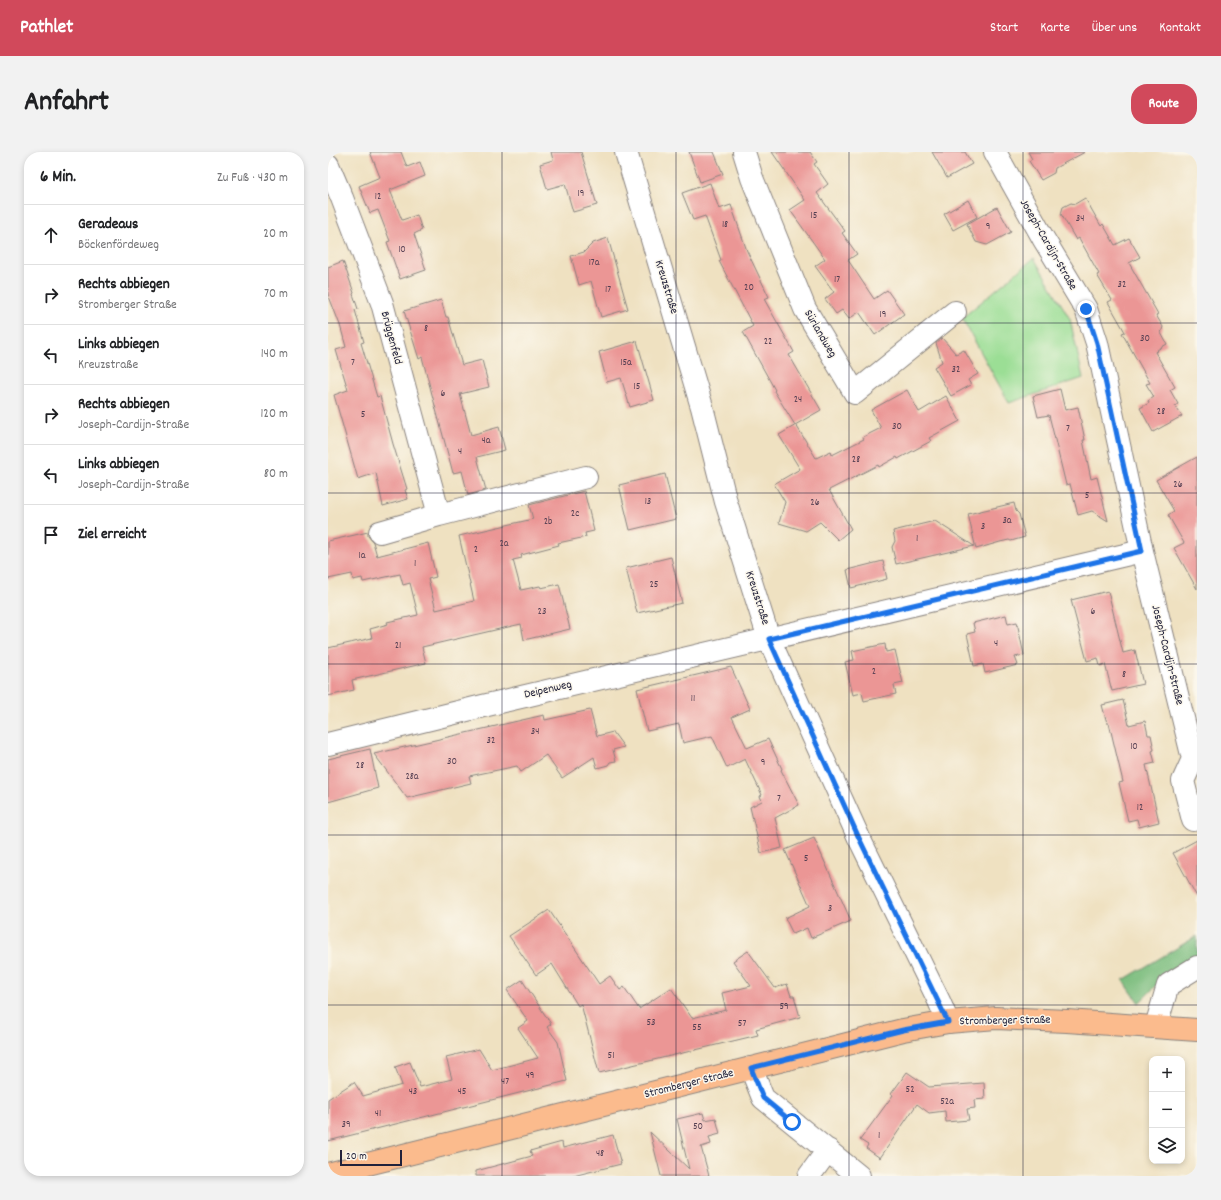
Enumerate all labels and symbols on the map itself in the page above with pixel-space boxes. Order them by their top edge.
house number: 19 [578,187,584,201]
house number: 12 [375,190,381,204]
street label: Joseph-Cardijn-Straße [1015,196,1081,294]
house number: 15 [811,209,818,223]
house number: 34 [1076,212,1084,226]
house number: 18 [722,218,728,232]
house number: 9 [986,220,990,234]
house number: 10 [398,243,406,257]
house number: 17a [589,256,600,270]
street label: Kreuzstraße [650,258,682,316]
house number: 17 [834,273,840,287]
house number: 32 [1118,278,1126,292]
house number: 20 [744,281,754,295]
house number: 17 [605,283,611,297]
route end [1077,300,1095,318]
street label: Sürlandweg [799,307,841,361]
house number: 19 [880,308,886,322]
street label: Brüggenfeld [376,309,406,367]
house number: 8 [424,322,428,336]
house number: 30 [1140,332,1150,346]
house number: 22 [764,335,772,349]
house number: 7 [351,356,355,370]
house number: 15a [620,356,632,370]
house number: 32 [952,363,960,377]
house number: 15 [634,380,641,394]
house number: 6 [441,387,446,401]
house number: 24 [794,393,802,407]
house number: 28 [1157,405,1165,419]
house number: 5 [361,408,366,422]
house number: 30 [892,420,902,434]
house number: 7 [1066,422,1070,436]
house number: 4a [482,434,491,448]
house number: 4 [458,445,462,459]
house number: 28 [852,453,860,467]
house number: 26 [1173,478,1183,492]
house number: 5 [1085,489,1090,503]
house number: 13 [645,495,651,509]
house number: 26 [810,496,820,510]
house number: 2c [571,507,579,521]
house number: 3a [1002,514,1012,528]
house number: 2b [544,515,552,529]
house number: 3 [981,520,985,534]
house number: 1 [916,532,918,546]
house number: 2a [499,537,509,551]
house number: 2 [474,543,478,557]
house number: 1a [359,549,366,563]
house number: 1 [414,557,416,571]
street label: Kreuzstraße [740,569,774,627]
house number: 25 [650,578,659,592]
street label: Joseph-Cardijn-Straße [1146,603,1188,707]
house number: 23 [538,605,546,619]
house number: 6 [1091,605,1096,619]
house number: 4 [994,637,998,651]
house number: 21 [395,639,401,653]
house number: 2 [872,665,876,679]
house number: 8 [1122,668,1126,682]
street label: Deipenweg [523,676,573,704]
house number: 11 [691,692,695,706]
house number: 34 [531,725,539,739]
house number: 32 [487,734,495,748]
house number: 10 [1130,740,1138,754]
house number: 30 [447,755,457,769]
house number: 9 [761,756,765,770]
house number: 28 [356,759,364,773]
house number: 28a [405,770,419,784]
house number: 7 [777,792,781,806]
house number: 12 [1137,801,1143,815]
house number: 5 [804,852,809,866]
house number: 3 [828,902,832,916]
house number: 59 [779,1000,789,1014]
street label: Stromberger Straße [959,1012,1051,1030]
house number: 53 [646,1016,656,1030]
house number: 57 [738,1017,746,1031]
house number: 55 [692,1021,702,1035]
house number: 51 [608,1049,614,1063]
street label: Stromberger Straße [643,1065,735,1103]
house number: 49 [526,1069,534,1083]
house number: 47 [501,1075,509,1089]
house number: 52 [906,1083,915,1097]
house number: 43 [409,1085,417,1099]
house number: 45 [458,1085,467,1099]
house number: 52a [940,1095,954,1109]
house number: 41 [375,1107,381,1121]
route start [783,1113,801,1131]
house number: 39 [341,1118,351,1132]
house number: 50 [693,1120,703,1134]
house number: 1 [878,1129,880,1143]
house number: 48 [596,1147,604,1161]
scale bar [340,1148,402,1167]

